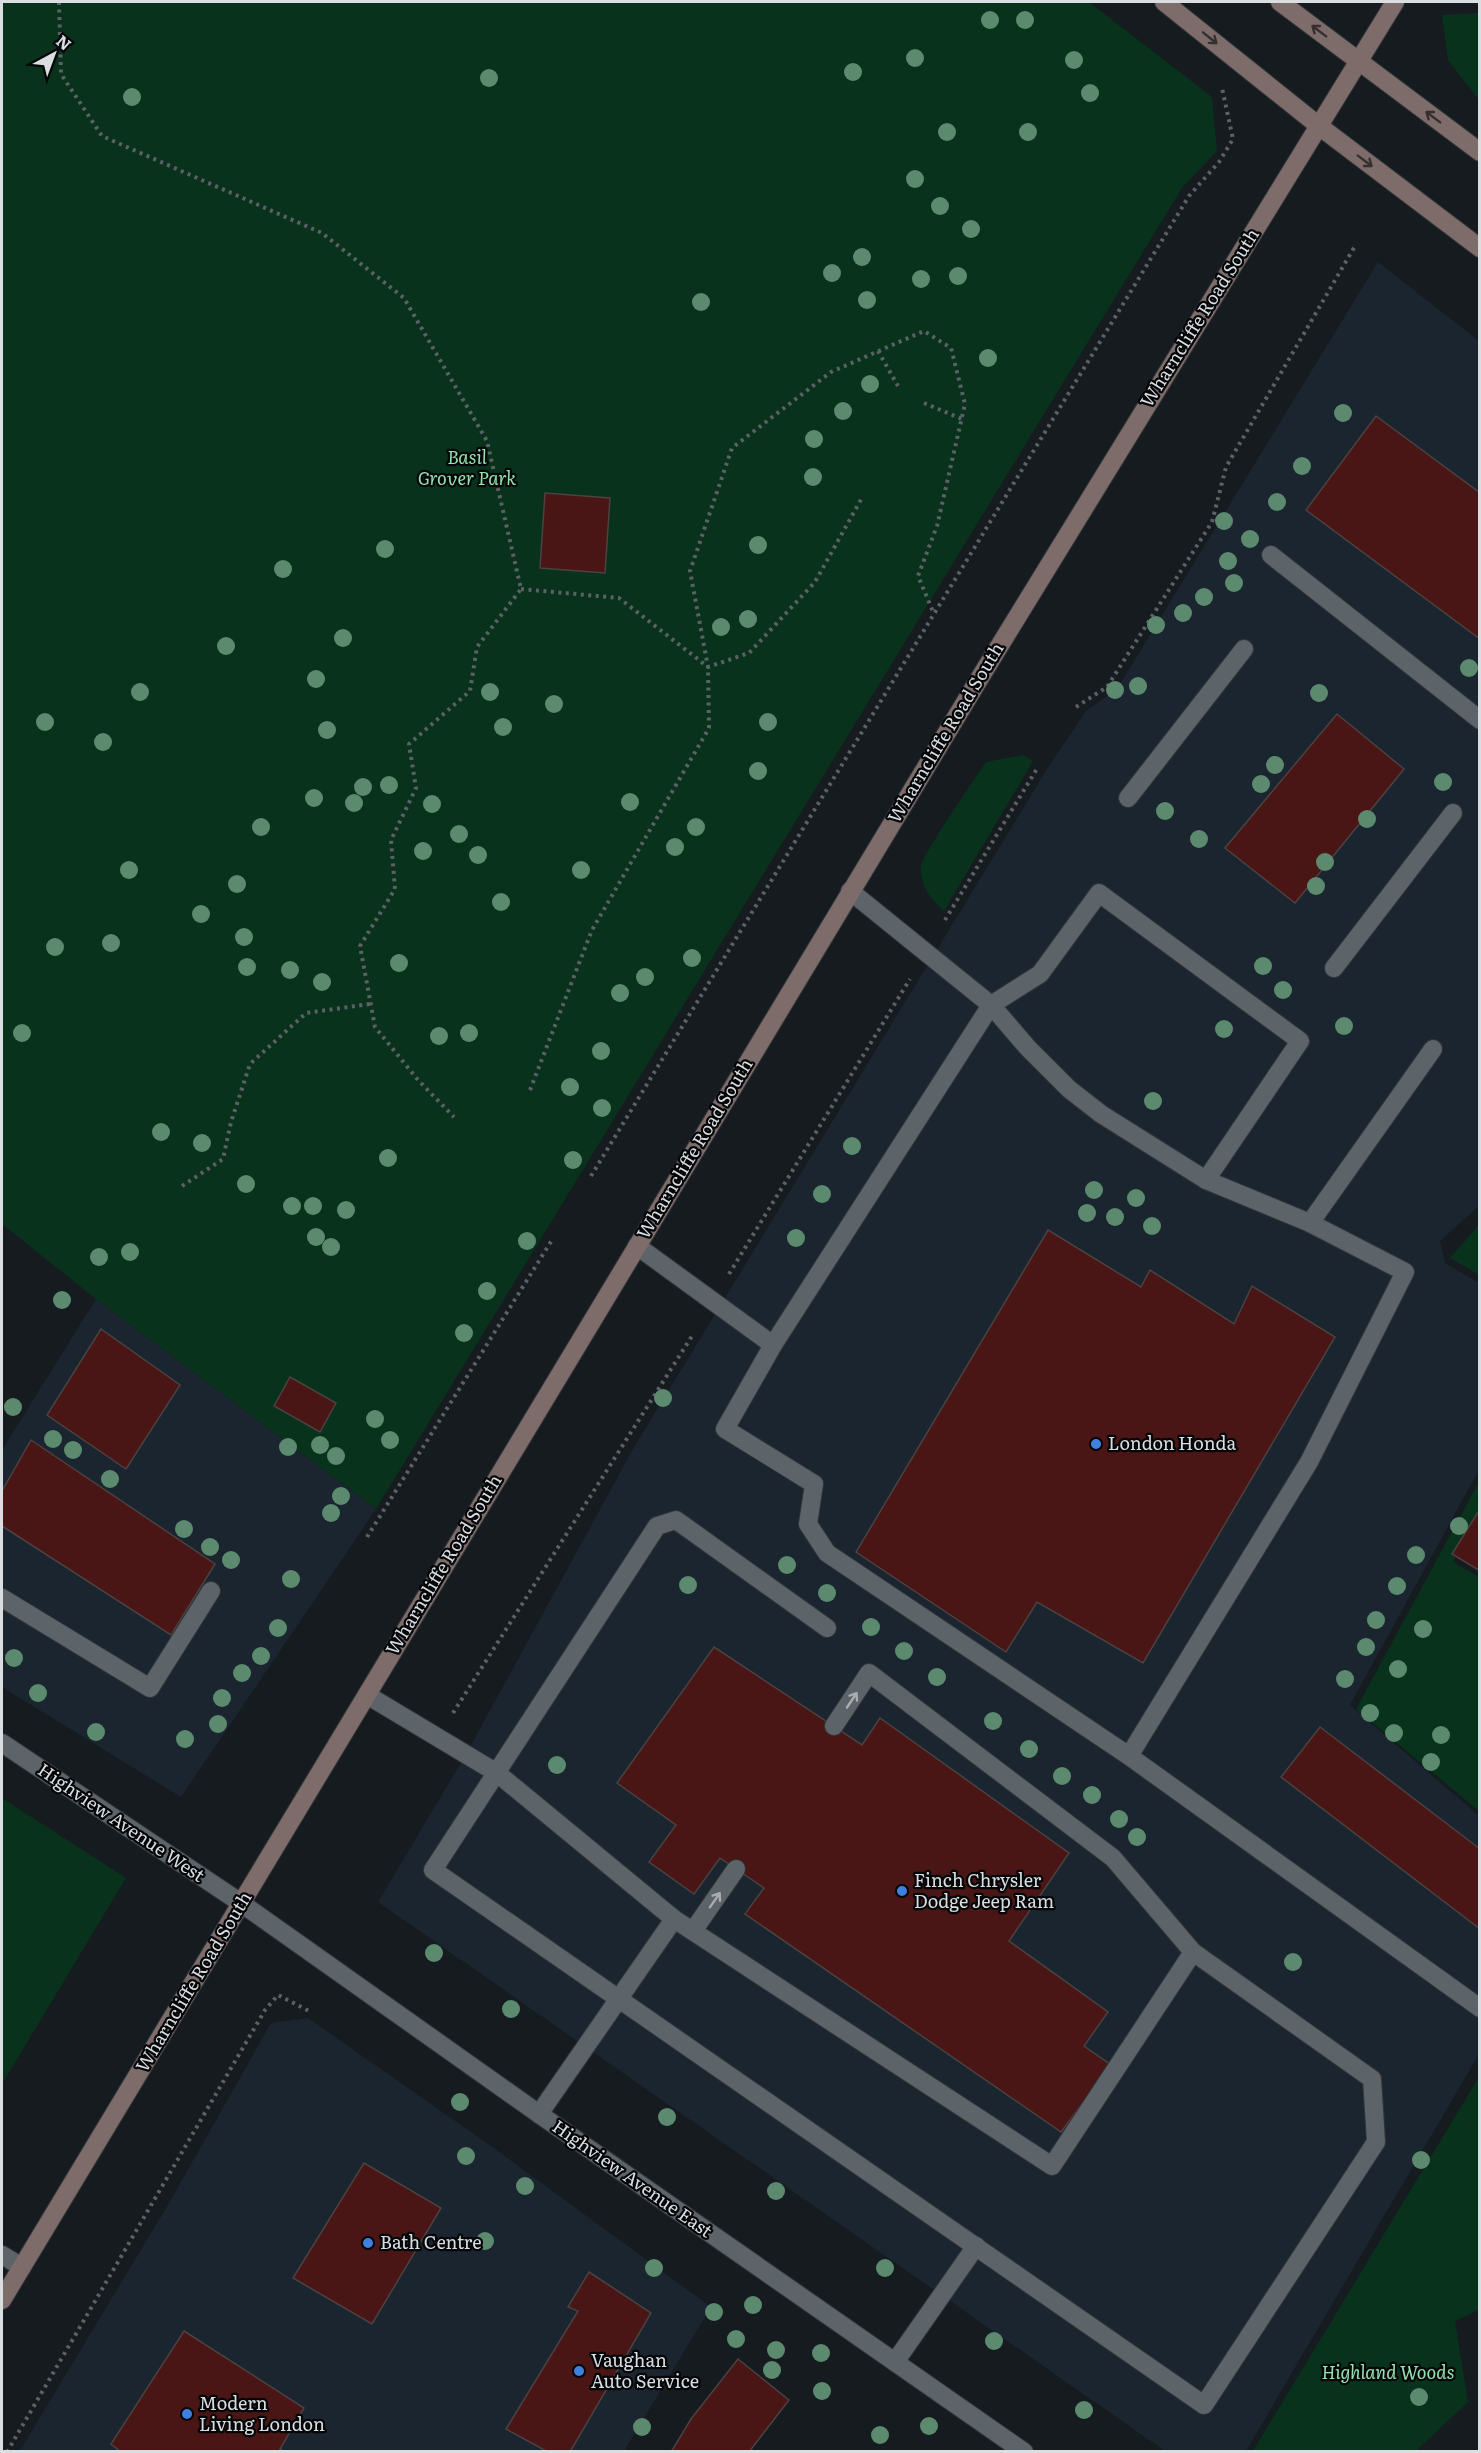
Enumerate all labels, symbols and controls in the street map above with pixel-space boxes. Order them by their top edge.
north arrow [24,24,84,84]
one-way arrow [1312,25,1328,37]
text: N [52,28,77,55]
one-way arrow [1201,32,1217,45]
one-way arrow [1425,111,1441,124]
one-way arrow [1357,155,1373,168]
street label: Wharncliffe Road South [1133,222,1265,412]
park label: Basil Grover Park [418,443,516,491]
street label: Wharncliffe Road South [880,637,1010,828]
street label: Wharncliffe Road South [629,1053,759,1244]
place label: London Honda [1108,1429,1236,1456]
marker: London Honda [1089,1437,1103,1451]
street label: Wharncliffe Road South [378,1469,508,1660]
one-way arrow [845,1691,858,1708]
street label: Highview Avenue West [33,1756,211,1888]
place label: Finch Chrysler Dodge Jeep Ram [914,1866,1054,1914]
marker: Finch Chrysler Dodge Jeep Ram [895,1884,909,1898]
street label: Wharncliffe Road South [128,1886,258,2077]
one-way arrow [708,1892,721,1909]
street label: Highview Avenue East [547,2112,719,2244]
place label: Bath Centre [380,2228,482,2255]
marker: Bath Centre [361,2236,375,2250]
place label: Vaughan Auto Service [591,2346,699,2394]
park label: Highland Woods [1322,2358,1455,2385]
marker: Vaughan Auto Service [572,2364,586,2378]
place label: Modern Living London [199,2389,325,2437]
marker: Modern Living London [180,2407,194,2421]

